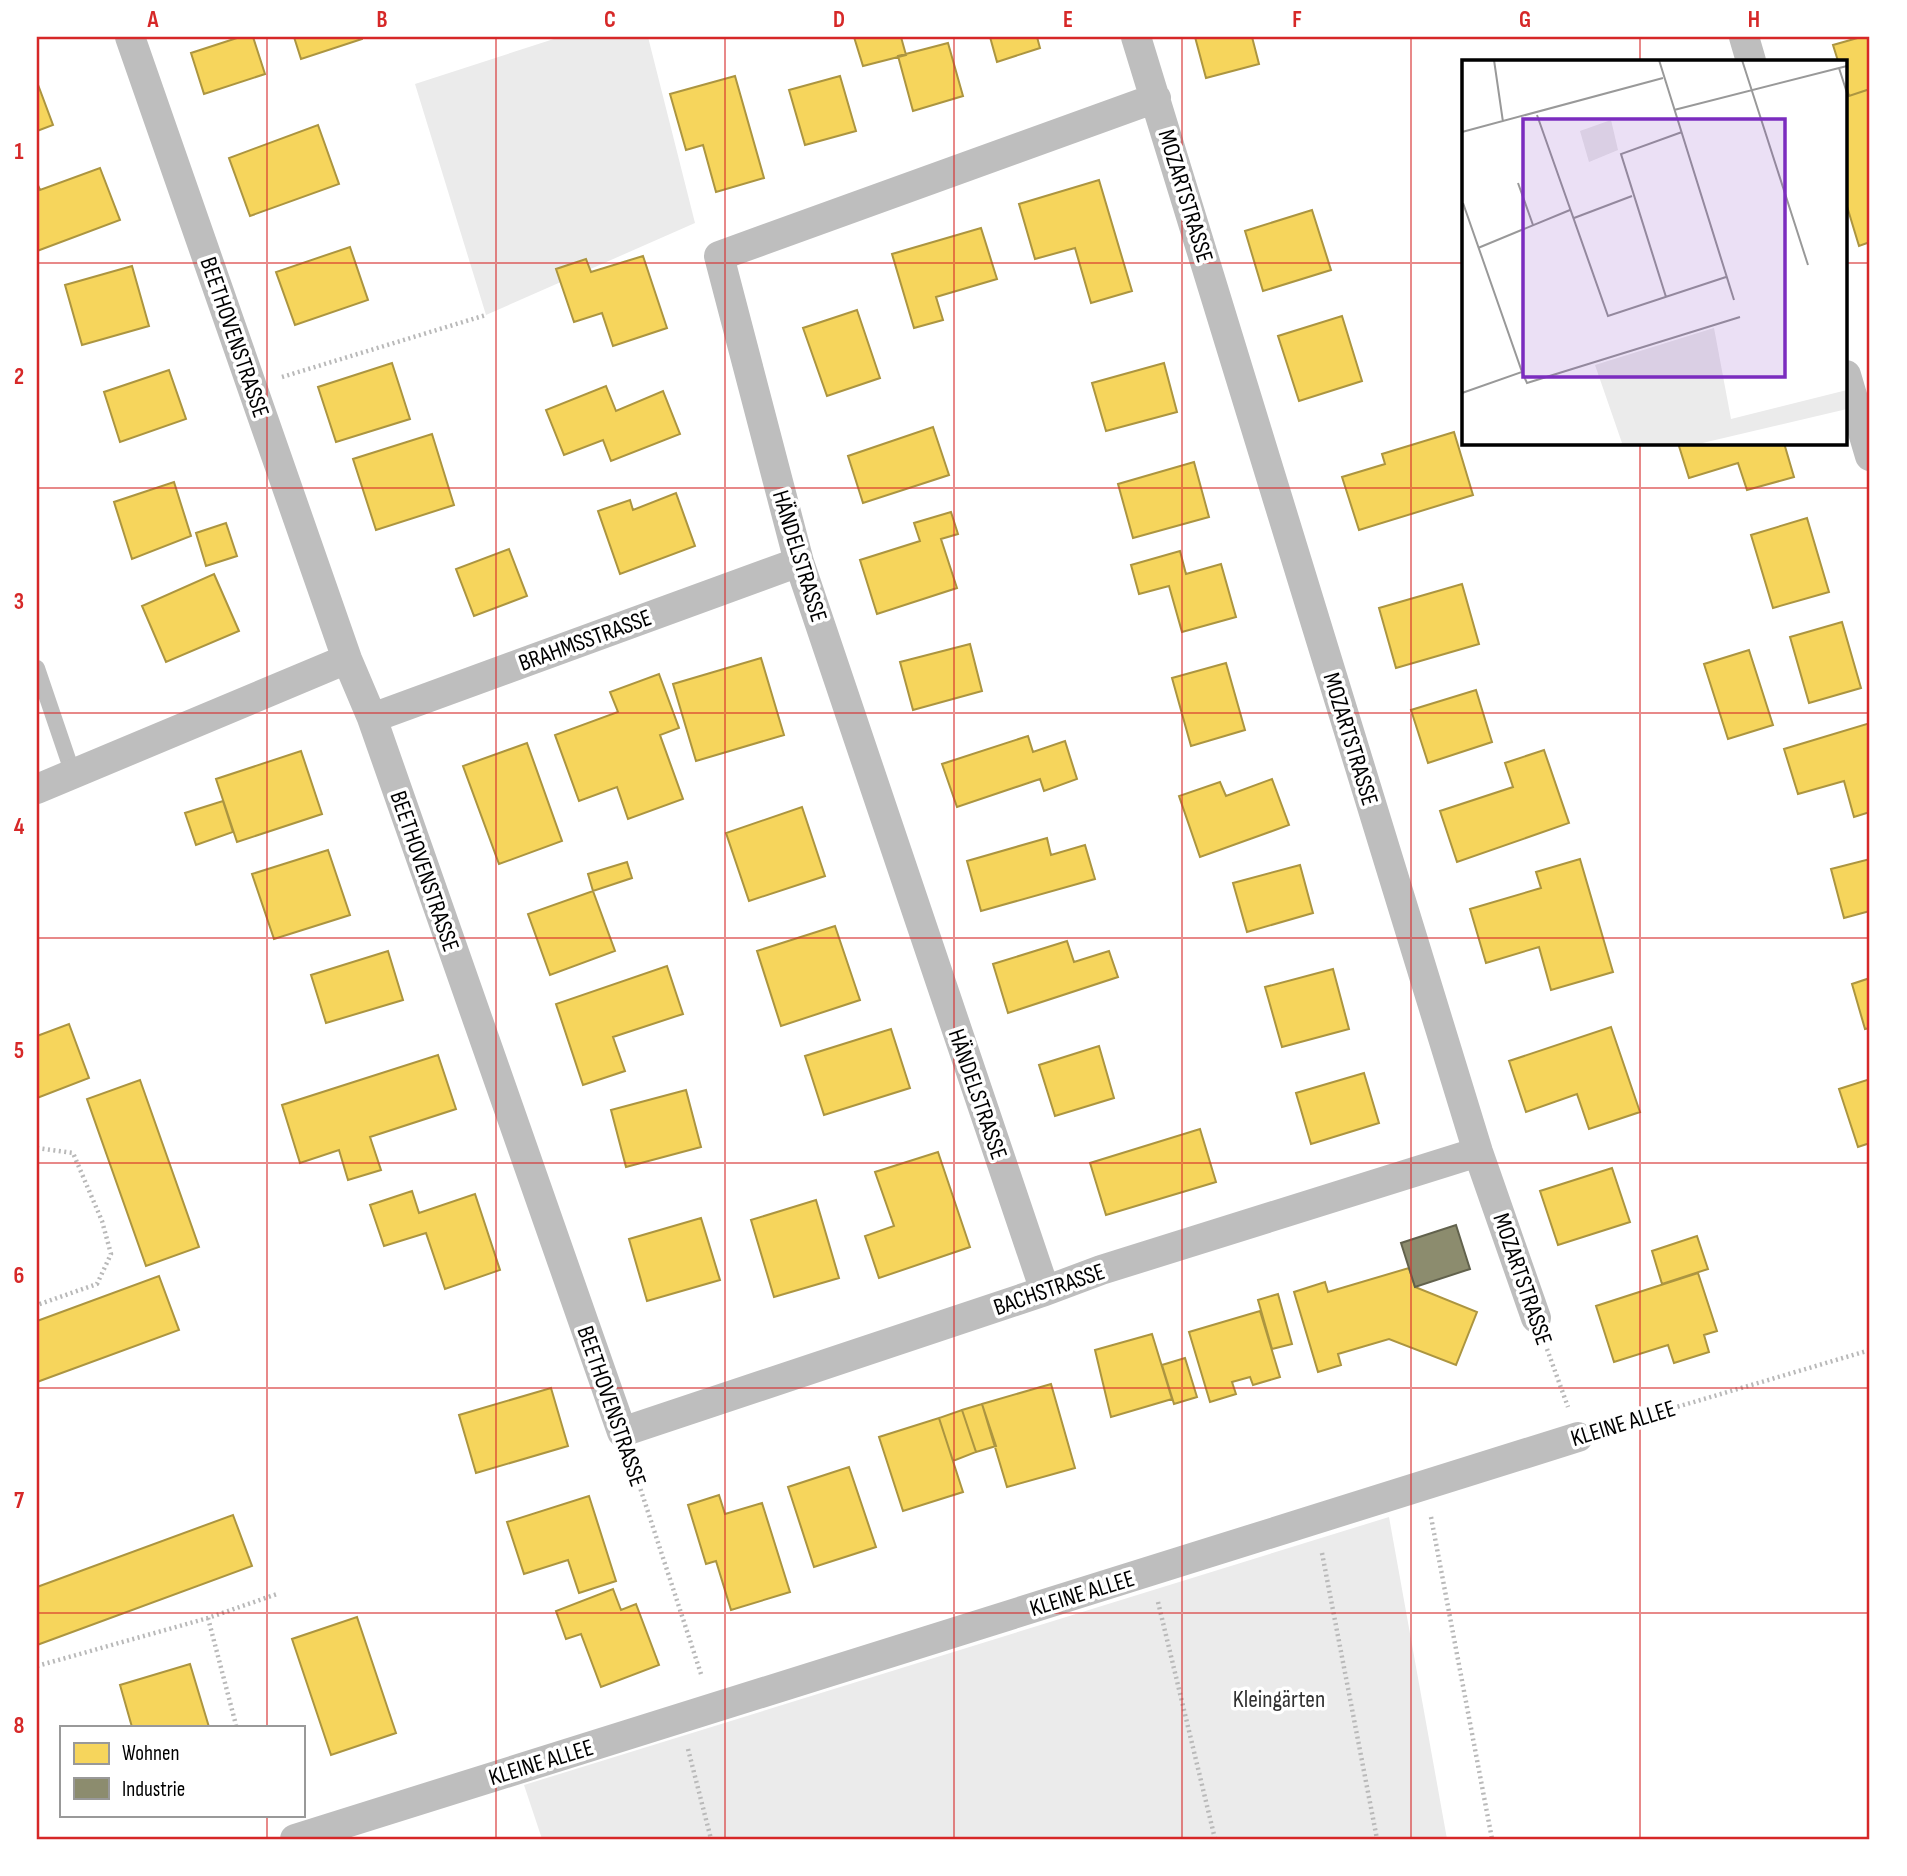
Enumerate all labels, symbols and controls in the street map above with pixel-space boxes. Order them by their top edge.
text: A [147,6,160,34]
text: B [377,6,388,34]
text: C [604,6,616,34]
text: D [833,6,845,34]
text: E [1063,6,1073,34]
text: F [1292,6,1302,34]
text: G [1519,6,1531,34]
text: H [1748,6,1760,34]
inset map [1462,60,1848,444]
street label: MOZARTSTRASSE [1152,126,1219,266]
text: 1 [14,138,24,166]
street label: BEETHOVENSTRASSE [193,253,276,421]
text: 2 [14,363,24,391]
street label: HÄNDELSTRASSE [766,487,833,626]
text: 3 [14,588,24,616]
street label: BRAHMSSTRASSE [515,603,656,678]
street label: MOZARTSTRASSE [1317,669,1384,809]
street label: BEETHOVENSTRASSE [383,787,466,955]
text: 4 [14,813,25,841]
street label: HÄNDELSTRASSE [942,1025,1013,1163]
text: 5 [14,1037,24,1065]
street label: MOZARTSTRASSE [1486,1209,1559,1349]
street label: BACHSTRASSE [990,1257,1109,1322]
text: 6 [14,1262,24,1290]
street label: BEETHOVENSTRASSE [570,1322,653,1490]
street label: KLEINE ALLEE [1567,1394,1679,1453]
text: 7 [14,1487,24,1515]
street label: KLEINE ALLEE [1026,1564,1138,1623]
park label: Kleingärten [1233,1685,1325,1714]
text: 8 [14,1712,25,1740]
legend [60,1726,304,1816]
street label: KLEINE ALLEE [485,1733,597,1792]
text: Wohnen [122,1741,179,1766]
text: Industrie [122,1777,185,1802]

